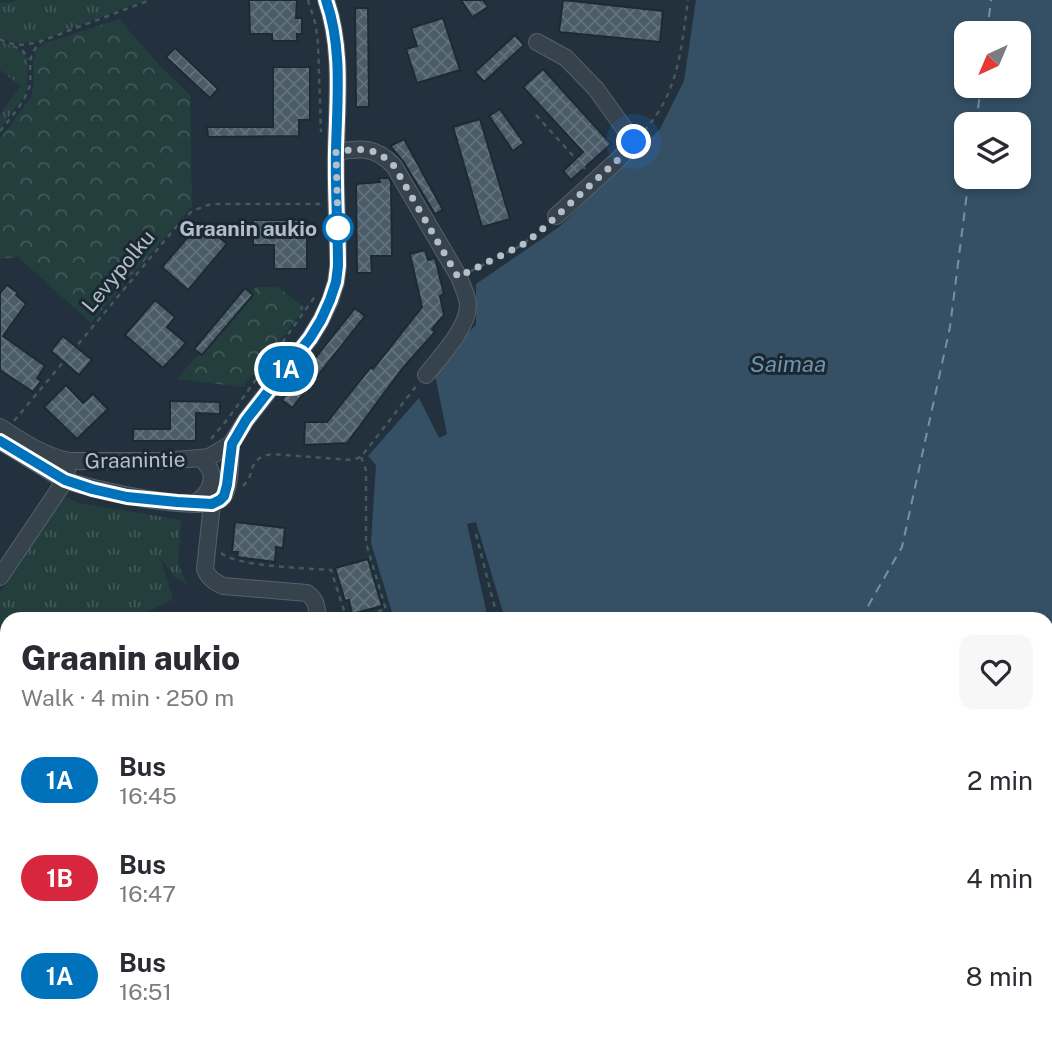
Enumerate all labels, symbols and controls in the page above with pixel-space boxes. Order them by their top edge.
north arrow [954,21,1031,98]
map controls [954,21,1031,189]
button: layers [954,112,1031,189]
your location [616,124,651,159]
marker: Graanin aukio [323,213,353,243]
place label: Graanin aukio [179,216,317,241]
street label: Levypolku [76,225,160,317]
line badge: 1A [254,346,318,392]
water label: Saimaa [750,350,826,377]
text: 1A [272,355,300,383]
street label: Graanintie [84,447,186,473]
button: heart [959,635,1033,709]
text: Graanin aukio [21,639,240,677]
text: Walk · 4 min · 250 m [21,684,234,711]
text: Bus [119,751,166,782]
text: 2 min [967,765,1033,796]
text: 1A [46,766,73,794]
text: 16:45 [119,782,177,809]
text: Bus [119,849,166,880]
text: 4 min [966,863,1033,894]
text: 1B [46,864,73,892]
text: 16:47 [119,880,176,907]
text: Bus [119,947,166,978]
text: 8 min [966,961,1033,992]
text: 1A [46,962,73,990]
text: 16:51 [119,978,172,1005]

